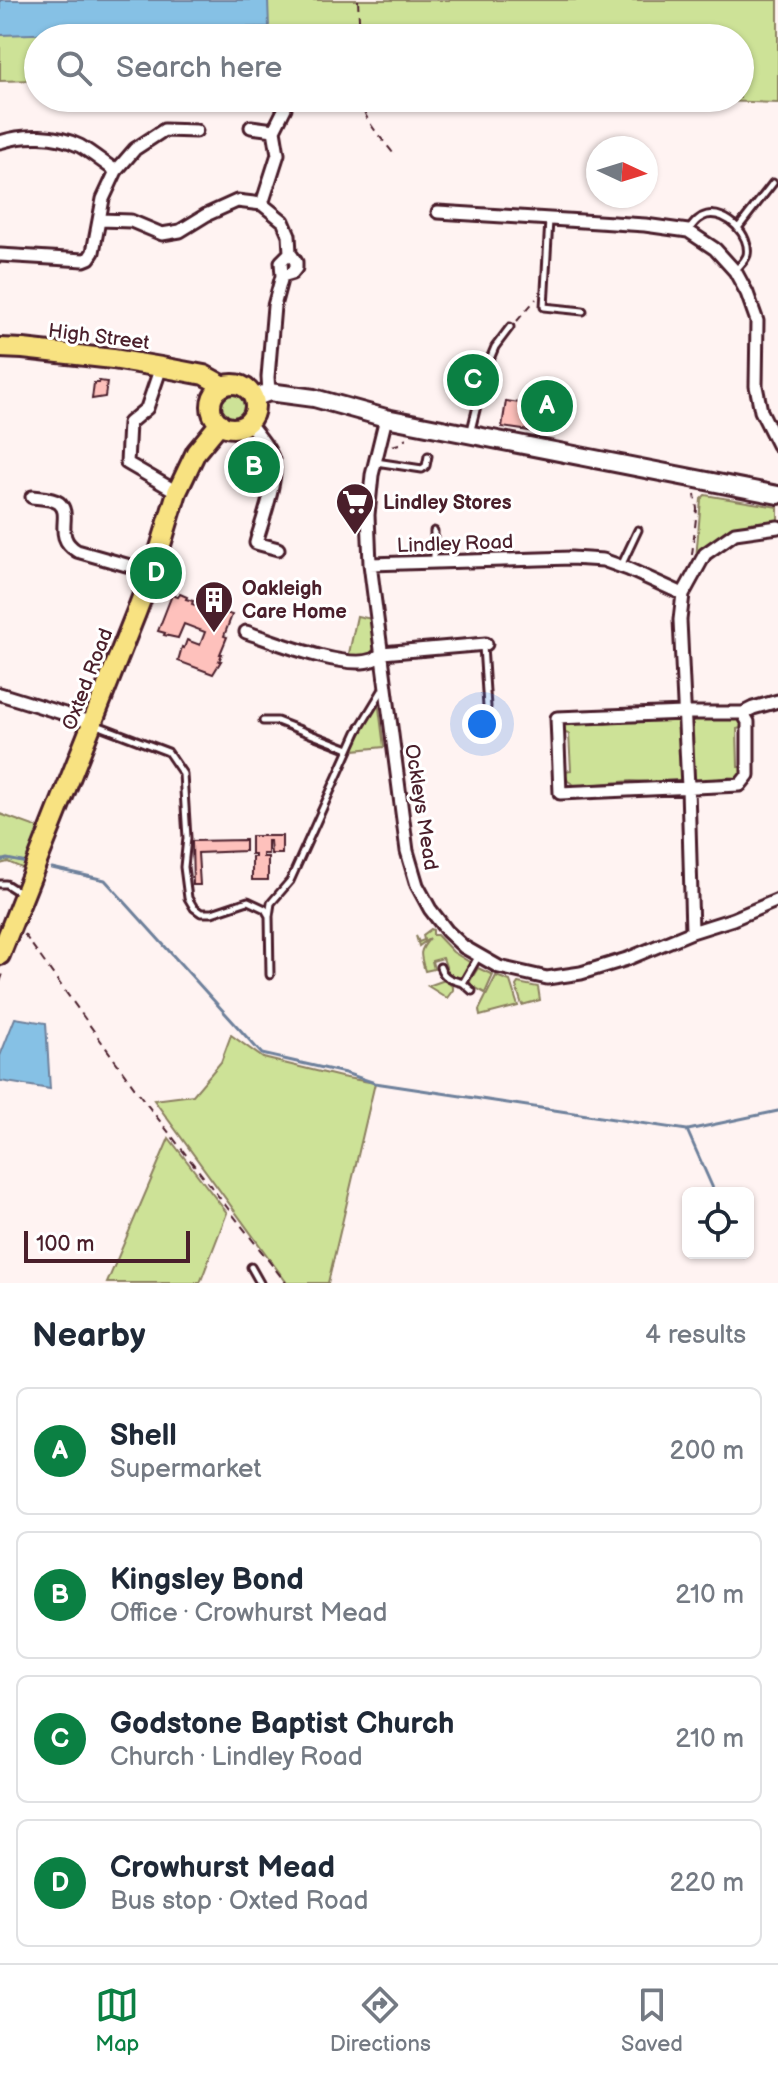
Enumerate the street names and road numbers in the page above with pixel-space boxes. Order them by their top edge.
street label: High Street [47,319,151,355]
street label: Lindley Road [396,530,514,558]
street label: Oxted Road [58,625,118,734]
street label: Ockleys Mead [399,742,443,872]

